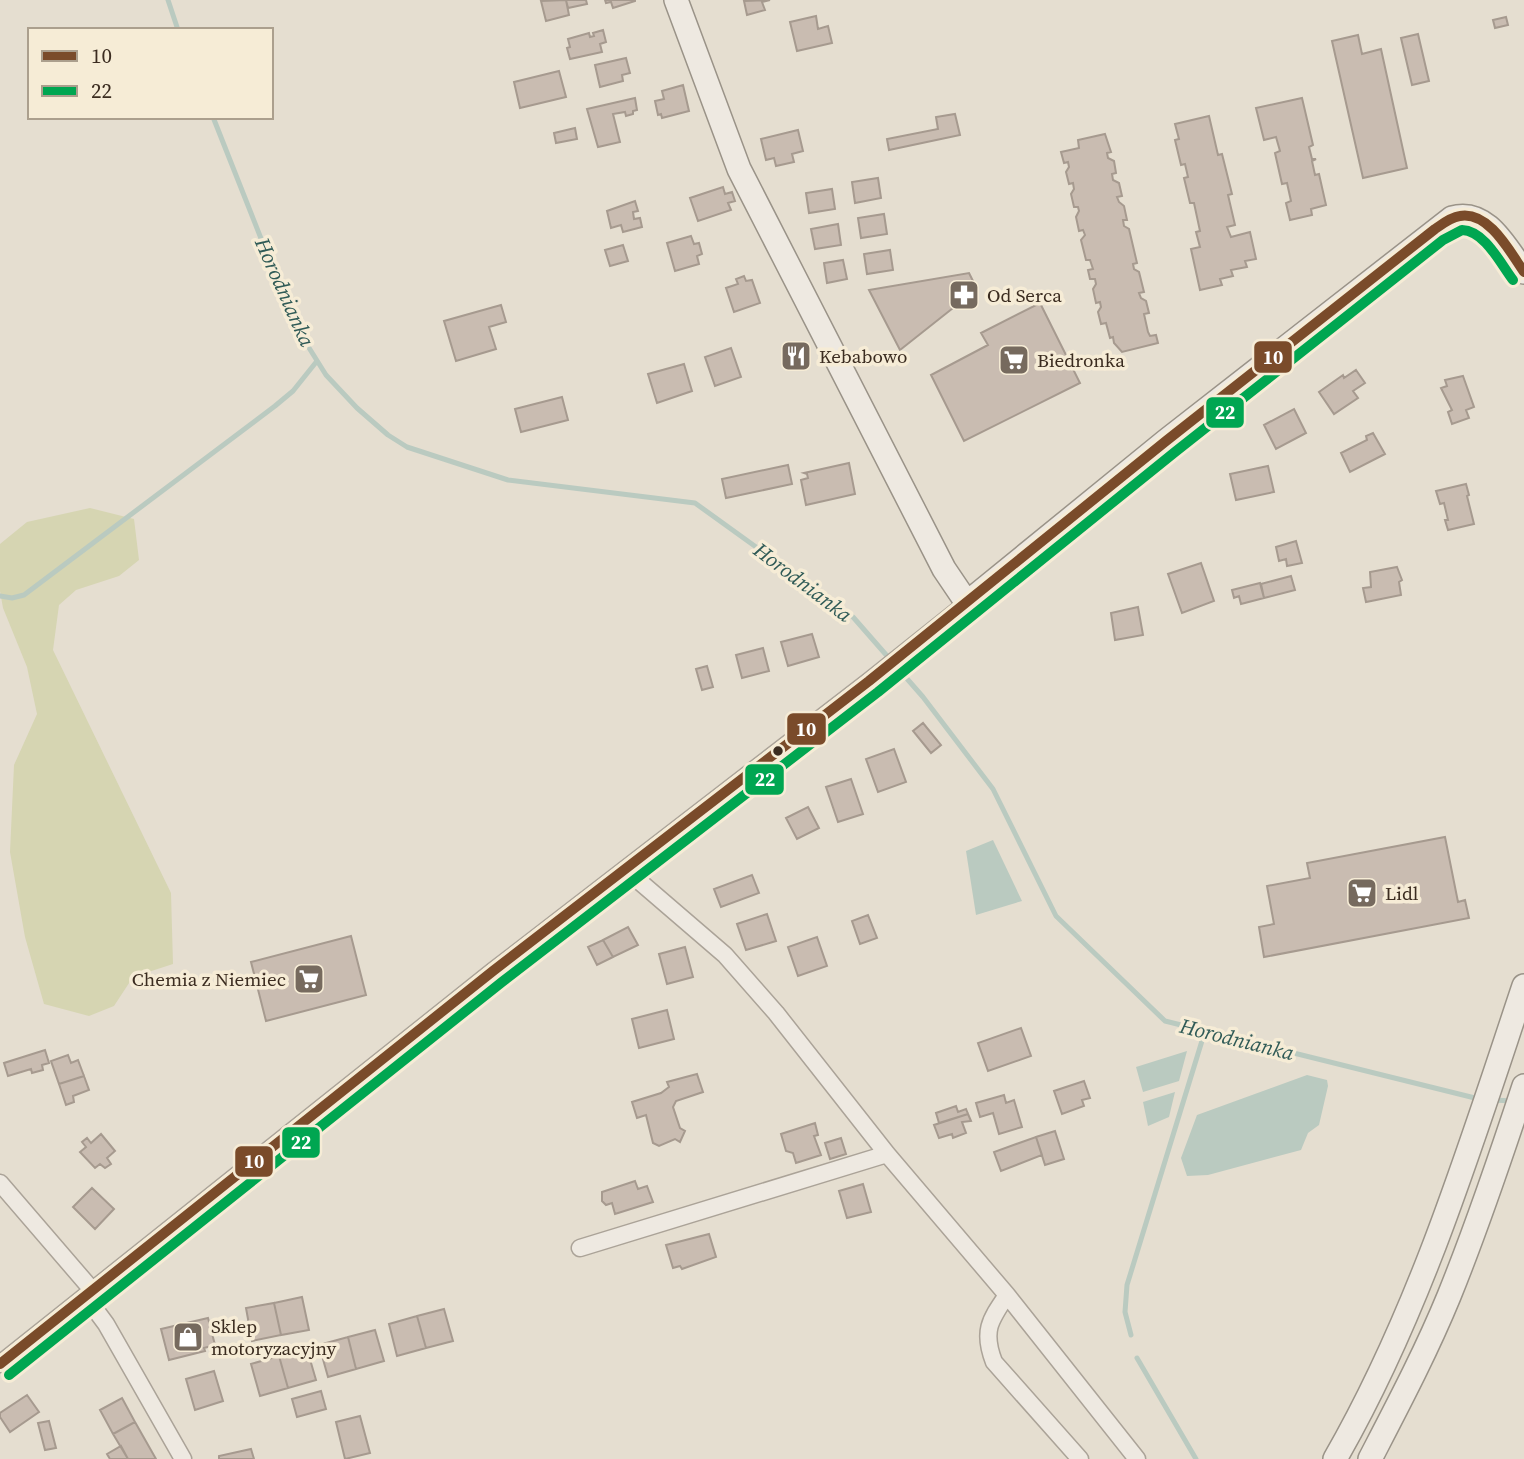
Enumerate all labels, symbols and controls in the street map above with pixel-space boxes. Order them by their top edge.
legend [28,28,273,119]
text: 10 [91,41,112,70]
text: 22 [91,76,112,105]
water label: Horodnianka [248,232,322,351]
pharmacy icon: Od Serca [947,278,981,312]
place label: Od Serca [987,282,1062,308]
restaurant icon: Kebabowo [779,339,813,373]
line badge: 10 [1253,340,1293,374]
place label: Kebabowo [819,343,907,369]
supermarket icon: Biedronka [997,343,1031,377]
text: 10 [1263,344,1283,370]
place label: Biedronka [1037,347,1125,373]
line badge: 22 [1205,396,1245,429]
text: 22 [1215,399,1235,425]
water label: Horodnianka [747,535,858,629]
line badge: 10 [786,712,827,746]
text: 10 [796,716,816,742]
unlabelled marker [771,744,785,758]
line badge: 22 [744,763,785,796]
text: 22 [755,766,775,792]
supermarket icon: Lidl [1345,876,1379,910]
place label: Lidl [1385,880,1419,906]
supermarket icon: Chemia z Niemiec [292,962,326,996]
place label: Chemia z Niemiec [132,966,286,992]
water label: Horodnianka [1176,1011,1297,1067]
line badge: 22 [281,1126,321,1159]
text: 22 [291,1129,311,1155]
line badge: 10 [234,1145,274,1178]
text: 10 [244,1148,264,1174]
place label: Sklep motoryzacyjny [211,1313,336,1361]
shop icon: Sklep motoryzacyjny [171,1320,205,1354]

